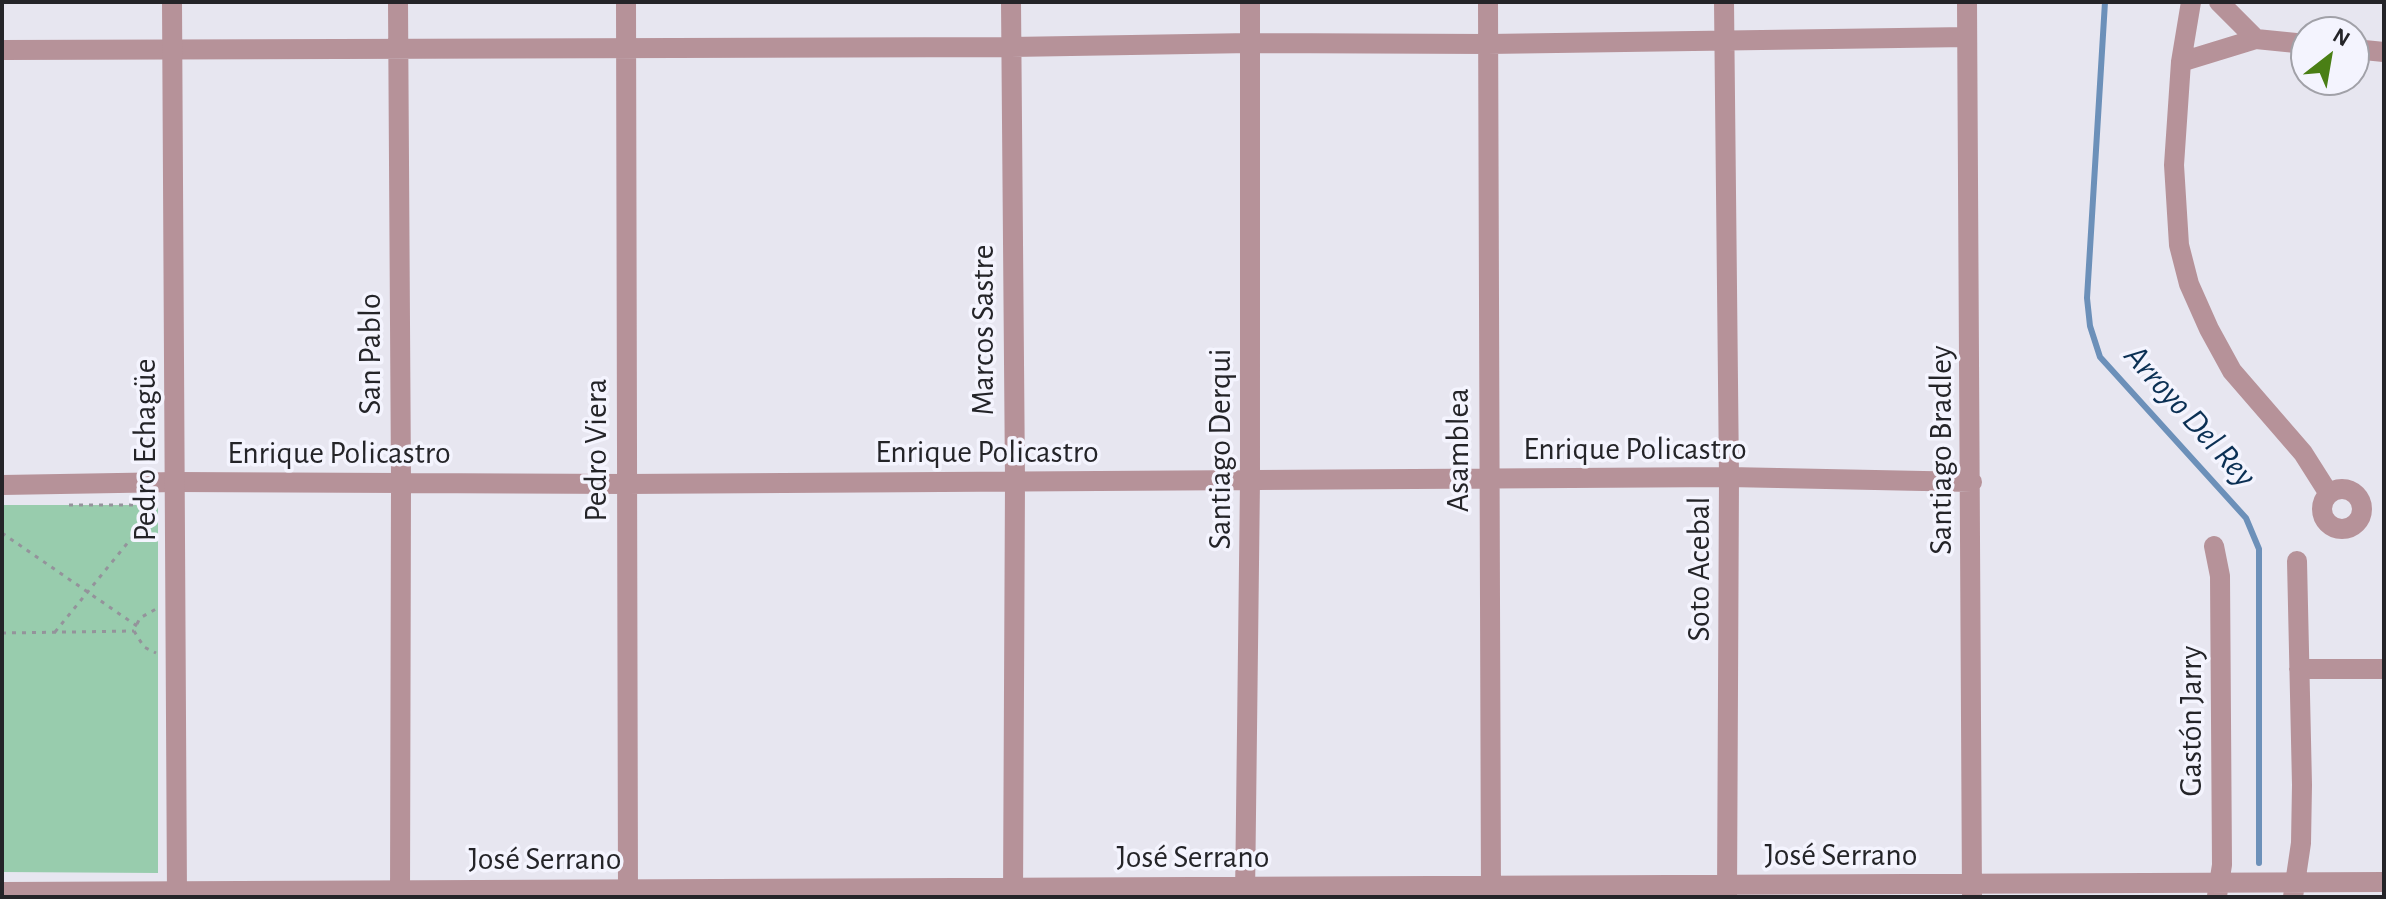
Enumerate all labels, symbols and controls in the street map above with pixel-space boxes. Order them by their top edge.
north arrow [2290,16,2370,96]
text: N [2329,24,2354,51]
street label: Marcos Sastre [964,244,1002,416]
street label: San Pablo [351,293,389,415]
water label: Arroyo Del Rey [2115,336,2265,496]
street label: Santiago Bradley [1922,345,1960,555]
street label: Santiago Derqui [1201,349,1239,549]
street label: Pedro Echagüe [126,359,164,541]
street label: Pedro Viera [577,378,615,522]
street label: Asamblea [1439,388,1477,512]
street label: Enrique Policastro [1523,430,1747,468]
street label: Enrique Policastro [875,433,1099,471]
street label: Enrique Policastro [227,434,451,472]
street label: Soto Acebal [1680,496,1718,642]
street label: Gastón Jarry [2172,646,2210,796]
street label: José Serrano [1764,836,1918,874]
street label: José Serrano [1116,838,1270,876]
street label: José Serrano [468,840,622,878]

